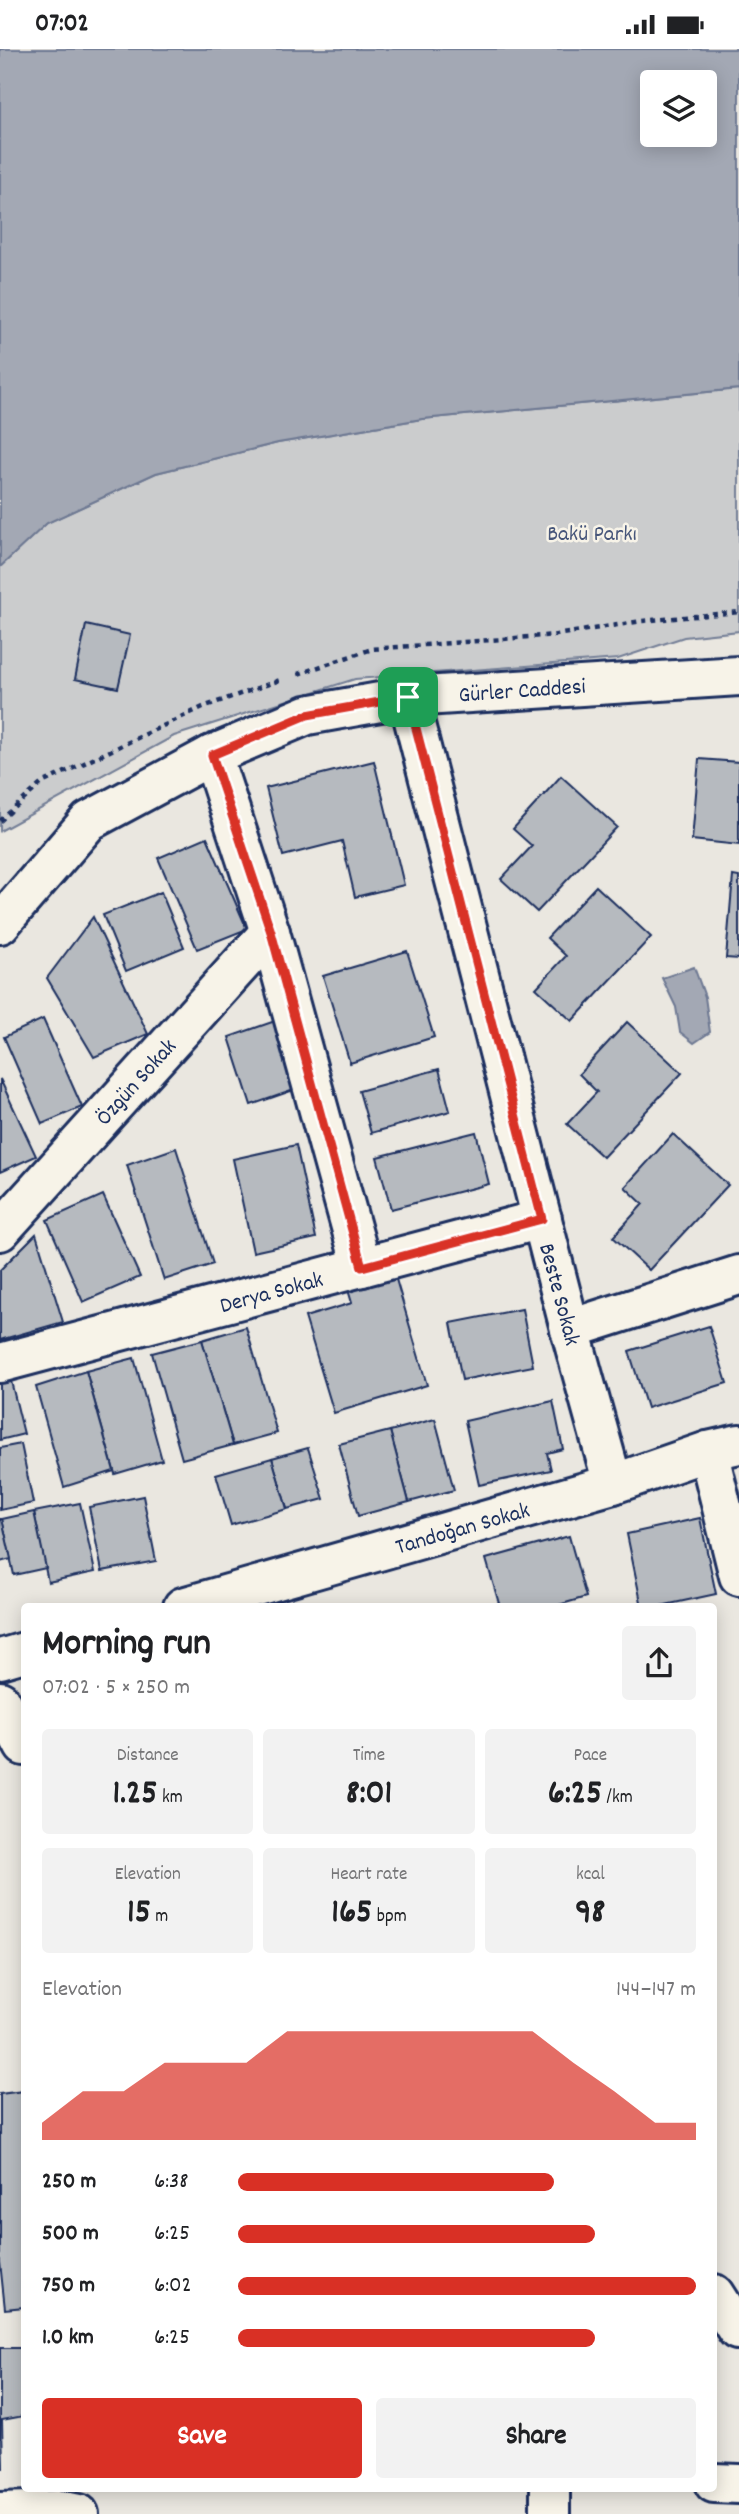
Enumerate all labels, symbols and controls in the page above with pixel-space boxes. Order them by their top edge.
text: 07:02 [35,6,89,43]
map controls [640,70,717,147]
button: layers [640,70,717,147]
park label: Bakü Parkı [547,519,637,552]
pin [378,667,438,727]
street label: Gürler Caddesi [458,672,587,713]
icon: arrive [389,678,427,716]
street label: Özgün Sokak [89,1032,186,1134]
street label: Beste Sokak [528,1240,587,1350]
street label: Derya Sokak [216,1265,327,1324]
street label: Tandoğan Sokak [392,1495,534,1565]
text: Morning run [42,1618,211,1673]
button: share [622,1626,696,1700]
text: 07:02 · 5 × 250 m [42,1672,190,1705]
text: Distance [117,1743,179,1770]
text: Time [353,1743,385,1770]
text: Pace [574,1743,607,1770]
text: 1.25 [113,1770,158,1820]
text: 8:01 [346,1770,392,1820]
text: 6:25 [548,1770,602,1820]
text: km [158,1785,183,1812]
text: /km [602,1785,633,1812]
text: Elevation [115,1862,181,1889]
text: Heart rate [331,1862,407,1889]
text: kcal [576,1862,605,1889]
text: 15 [127,1889,151,1939]
text: 165 [331,1889,372,1939]
text: 98 [575,1889,605,1939]
text: m [151,1904,168,1931]
text: bpm [372,1904,407,1931]
text: Elevation [42,1974,122,2007]
text: 144–147 m [616,1974,696,2007]
text: 250 m [42,2166,96,2199]
text: 6:38 [154,2166,189,2199]
text: 500 m [42,2218,99,2251]
text: 6:25 [154,2218,190,2251]
text: 750 m [42,2270,95,2303]
text: 6:02 [154,2270,192,2303]
text: 1.0 km [42,2322,94,2355]
text: 6:25 [154,2322,190,2355]
button: Save [42,2398,362,2478]
button: Share [376,2398,696,2478]

